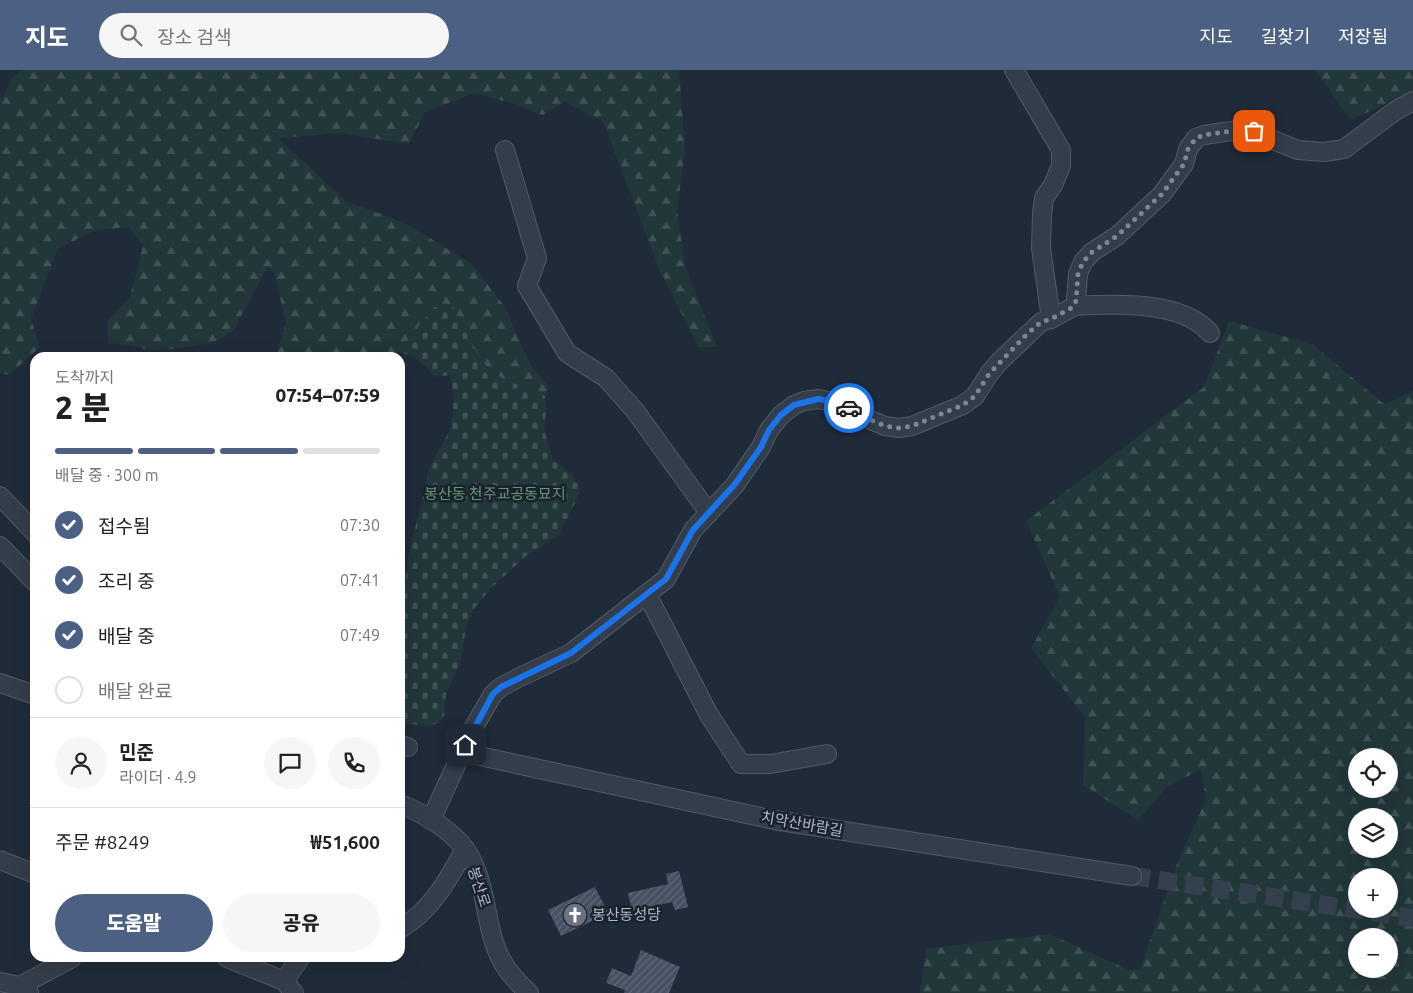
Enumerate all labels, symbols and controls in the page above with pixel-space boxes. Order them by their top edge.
search box [99,13,449,58]
icon: search [117,21,145,49]
text: 지도 [25,24,69,51]
text: 장소 검색 [157,26,231,48]
text: 지도 [1200,26,1233,46]
text: 길찾기 [1261,26,1310,46]
text: 저장됨 [1338,26,1388,46]
pin [1233,110,1275,152]
icon: bag [1240,117,1268,145]
text: 도착까지 [55,368,114,386]
courier [824,383,874,433]
text: 07:54–07:59 [275,384,380,406]
text: 2 분 [55,389,110,425]
icon: car [835,394,863,422]
text: 배달 중 · 300 m [55,466,159,484]
park label: 봉산동 천주교공동묘지 [424,485,566,502]
icon: check [55,511,83,539]
text: 접수됨 [98,515,150,537]
text: 07:30 [340,516,380,534]
icon: check [55,566,83,594]
text: 조리 중 [98,570,155,592]
text: 07:41 [340,571,380,589]
icon: check [55,621,83,649]
text: 배달 중 [98,625,155,647]
text: 07:49 [340,626,380,644]
text: 배달 완료 [98,680,172,702]
pin [444,724,486,766]
icon: home [451,731,479,759]
button: person [55,737,107,789]
button: chat [264,737,316,789]
button: phone [328,737,380,789]
text: 민준 [119,741,154,763]
map controls [1348,748,1398,978]
button: locate [1348,748,1398,798]
text: 라이더 · 4.9 [119,768,196,786]
street label: 치악산바람길 [760,808,844,839]
button: layers [1348,808,1398,858]
text: 주문 #8249 [55,831,150,853]
text: ₩51,600 [311,831,380,853]
street label: 봉산로 [465,865,494,909]
button: + [1348,868,1398,918]
button: 도움말 [55,894,213,952]
button: 공유 [223,894,380,952]
church icon: 봉산동성당 [562,902,588,928]
place label: 봉산동성당 [592,906,661,923]
button: − [1348,928,1398,978]

